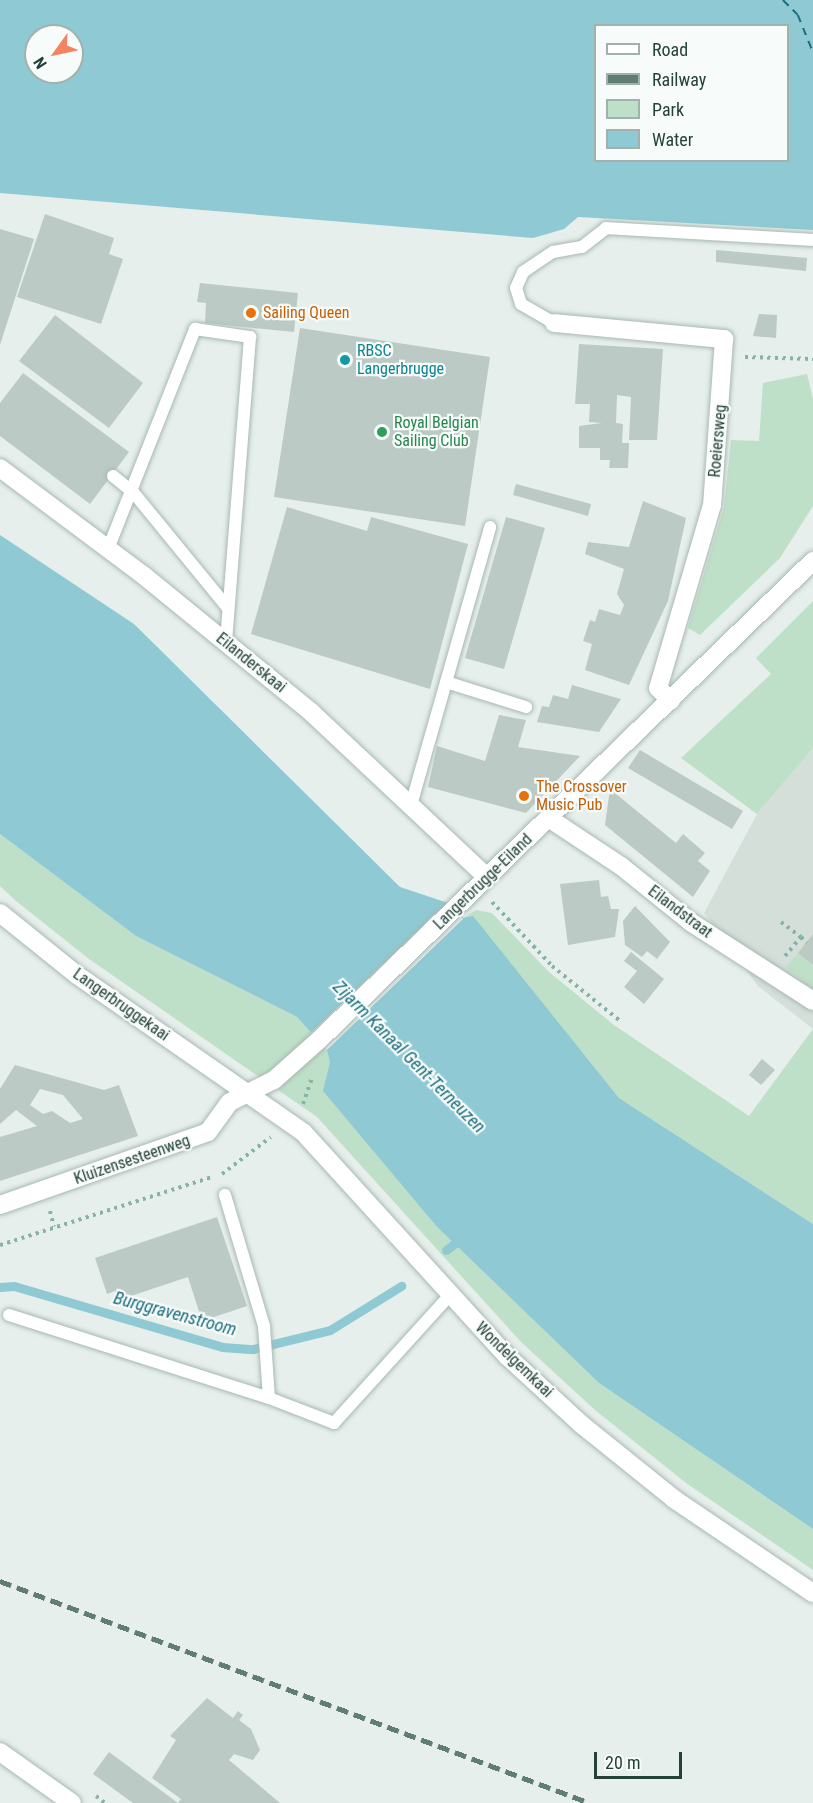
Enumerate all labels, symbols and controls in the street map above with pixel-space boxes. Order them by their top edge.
north arrow [24,24,84,84]
legend [594,24,789,162]
text: Road [652,39,688,60]
text: N [30,54,51,72]
text: Railway [652,69,706,90]
text: Park [652,99,684,120]
text: Water [652,129,693,150]
place label: Sailing Queen [263,303,349,323]
marker: Sailing Queen [244,306,258,320]
place label: RBSC Langerbrugge [357,341,444,379]
marker: RBSC Langerbrugge [338,353,352,367]
street label: Roeiersweg [705,404,731,478]
place label: Royal Belgian Sailing Club [394,413,479,451]
marker: Royal Belgian Sailing Club [375,425,389,439]
street label: Eilanderskaai [212,629,290,697]
place label: The Crossover Music Pub [536,777,627,815]
marker: The Crossover Music Pub [517,789,531,803]
street label: Langerbrugge-Eiland [430,830,536,934]
street label: Eilandstraat [644,882,716,942]
street label: Langerbruggekaai [69,965,173,1045]
water label: Zijarm Kanaal Gent-Terneuzen [328,976,490,1138]
street label: Kluizensesteenweg [72,1131,192,1189]
water label: Burggravenstroom [111,1287,239,1341]
street label: Wondelgemkaai [471,1318,557,1402]
scale bar [597,1740,686,1778]
text: 20 m [605,1752,640,1773]

